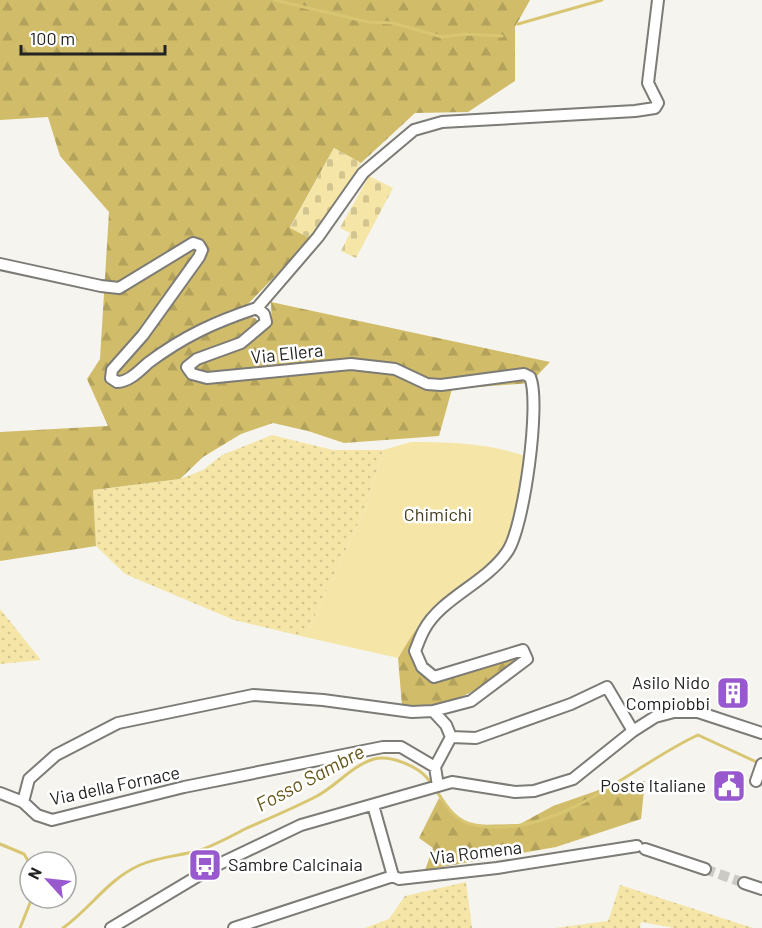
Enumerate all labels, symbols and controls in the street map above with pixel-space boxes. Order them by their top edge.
scale bar [21,18,165,56]
text: 100 m [30,27,75,49]
street label: Via Ellera [250,338,324,368]
park label: Chimichi [404,503,472,525]
place label: Asilo Nido Compiobbi [626,671,710,714]
building icon: Asilo Nido Compiobbi [715,675,751,711]
water label: Fosso Sambre [251,738,368,816]
street label: Via della Fornace [48,761,182,810]
public building icon: Poste Italiane [711,768,747,804]
place label: Poste Italiane [600,774,706,796]
street label: Via Romena [429,835,523,869]
bus stop icon: Sambre Calcinaia [187,847,223,883]
north arrow [18,850,78,910]
place label: Sambre Calcinaia [228,853,363,875]
text: N [23,864,45,882]

